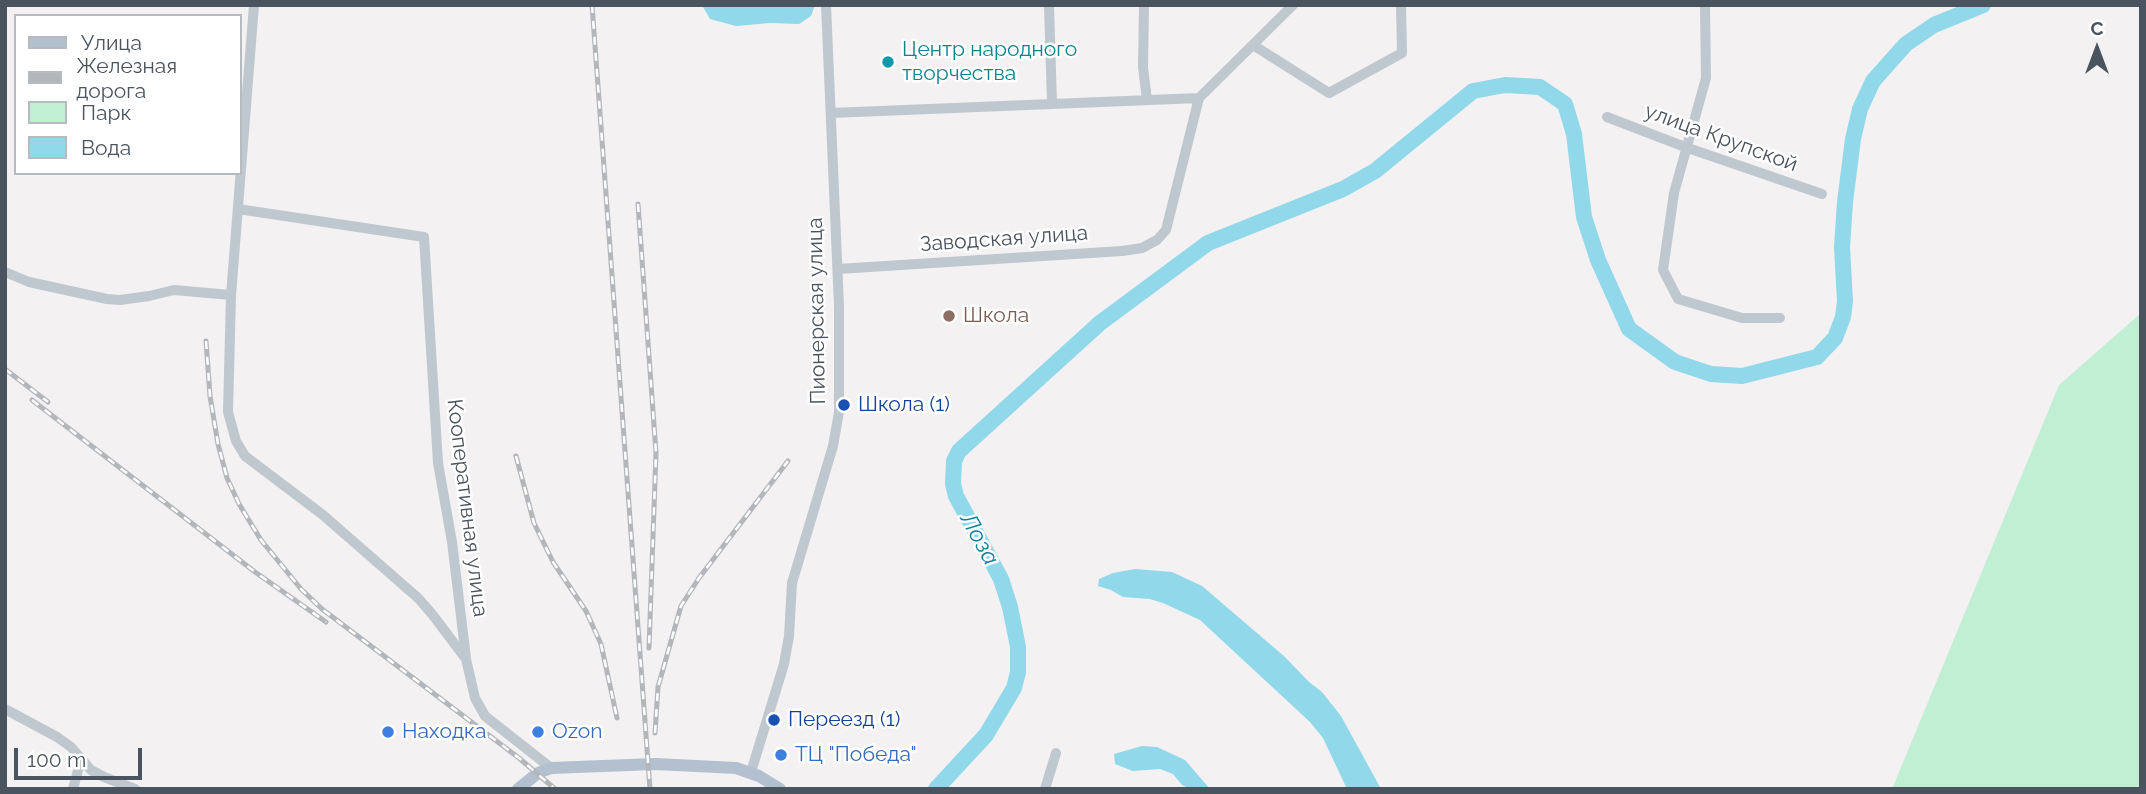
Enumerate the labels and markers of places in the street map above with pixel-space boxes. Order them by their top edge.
place label: Центр народного творчества [902,37,1077,87]
marker: Центр народного творчества [880,54,896,70]
place label: Школа [963,303,1029,329]
marker: Школа [941,308,957,324]
place label: Школа (1) [858,392,950,418]
marker: Школа (1) [836,397,852,413]
place label: Переезд (1) [788,707,900,733]
marker: Переезд (1) [766,712,782,728]
place label: Находка [402,719,486,745]
place label: Ozon [552,719,603,745]
marker: Находка [380,724,396,740]
marker: Ozon [530,724,546,740]
place label: ТЦ "Победа" [795,742,917,768]
marker: ТЦ "Победа" [773,747,789,763]

